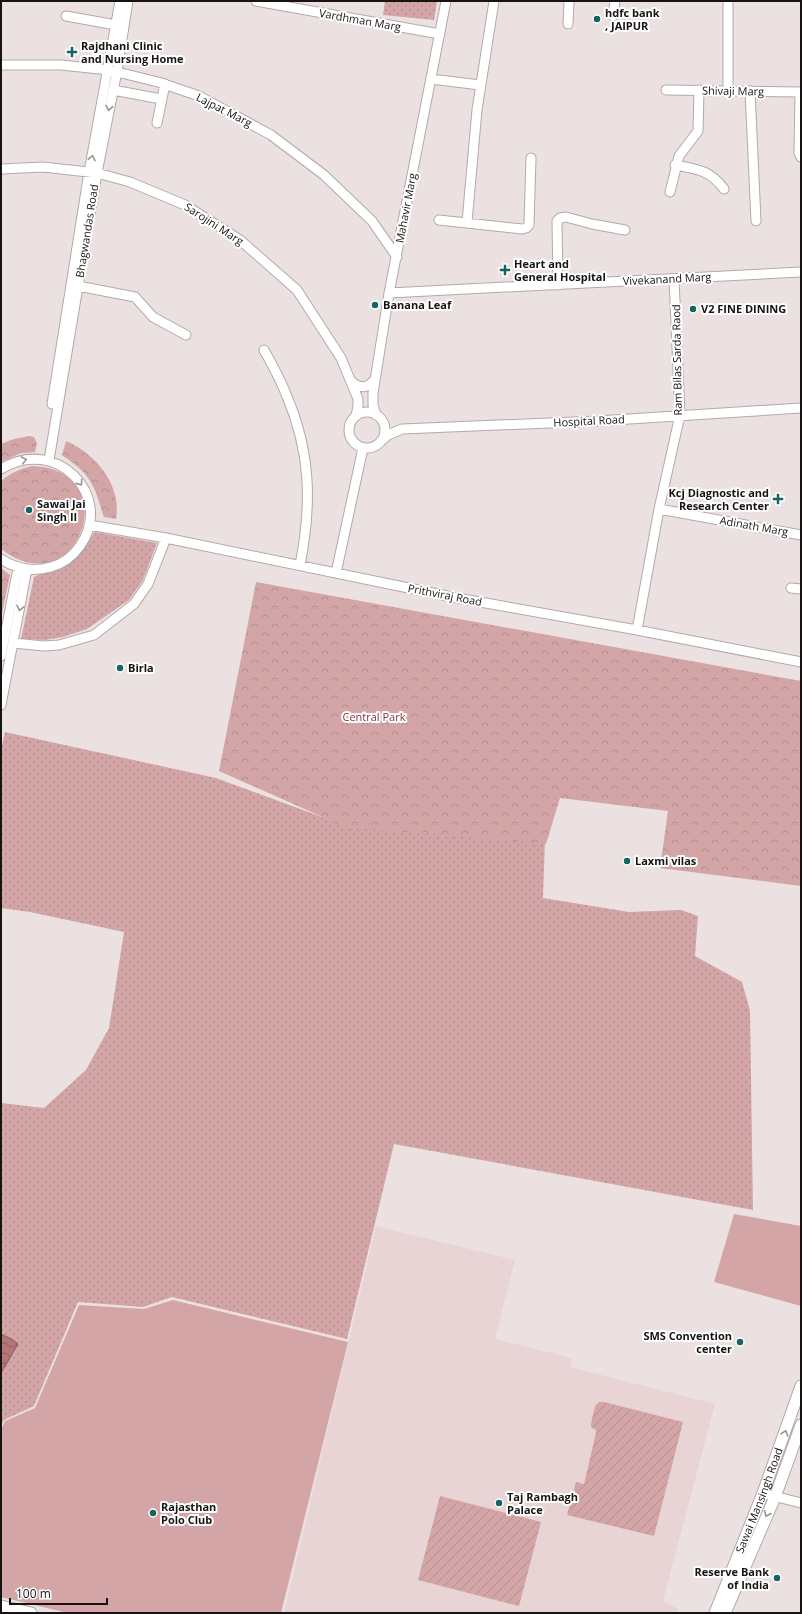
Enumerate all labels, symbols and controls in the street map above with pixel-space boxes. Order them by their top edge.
street label: Vardhman Marg [318,5,402,34]
place label: hdfc bank , JAIPUR [605,5,660,33]
marker: hdfc bank , JAIPUR [592,14,602,24]
place label: Rajdhani Clinic and Nursing Home [81,38,184,66]
marker: Rajdhani Clinic and Nursing Home [66,46,78,58]
street label: Shivaji Marg [702,82,764,99]
street label: Lajpat Marg [194,89,255,130]
one-way arrow [106,105,114,112]
one-way arrow [87,155,96,161]
street label: Mahavir Marg [391,172,420,244]
street label: Bhagwandas Road [72,183,101,279]
street label: Sarojini Marg [182,199,247,248]
place label: Heart and General Hospital [514,256,606,284]
marker: Heart and General Hospital [499,264,511,276]
street label: Vivekanand Marg [622,269,712,288]
place label: Banana Leaf [383,297,452,312]
marker: Banana Leaf [370,300,380,310]
place label: V2 FINE DINING [701,301,786,316]
street label: Ram Bilas Sarda Raod [668,304,685,416]
marker: V2 FINE DINING [688,304,698,314]
street label: Hospital Road [553,411,625,430]
one-way arrow [21,456,27,465]
one-way arrow [75,479,83,486]
place label: Kcj Diagnostic and Research Center [668,485,769,513]
marker: Kcj Diagnostic and Research Center [772,493,784,505]
place label: Sawai Jai Singh II [37,496,86,524]
marker: Sawai Jai Singh II [24,505,34,515]
street label: Adinath Marg [719,512,790,539]
street label: Prithviraj Road [407,580,483,609]
one-way arrow [16,605,24,611]
place label: Birla [128,660,154,675]
marker: Birla [115,663,125,673]
park label: Central Park [342,709,406,724]
place label: Laxmi vilas [635,853,697,868]
marker: Laxmi vilas [622,856,632,866]
place label: SMS Convention center [643,1328,732,1356]
marker: SMS Convention center [735,1337,745,1347]
one-way arrow [780,1429,788,1436]
street label: Sawai Mansingh Road [732,1445,786,1555]
place label: Taj Rambagh Palace [507,1489,578,1517]
marker: Taj Rambagh Palace [494,1498,504,1508]
place label: Rajasthan Polo Club [161,1499,216,1527]
marker: Rajasthan Polo Club [148,1508,158,1518]
one-way arrow [764,1510,772,1517]
place label: Reserve Bank of India [695,1564,769,1592]
marker: Reserve Bank of India [772,1573,782,1583]
scale bar [10,1580,107,1606]
text: 100 m [16,1585,51,1602]

